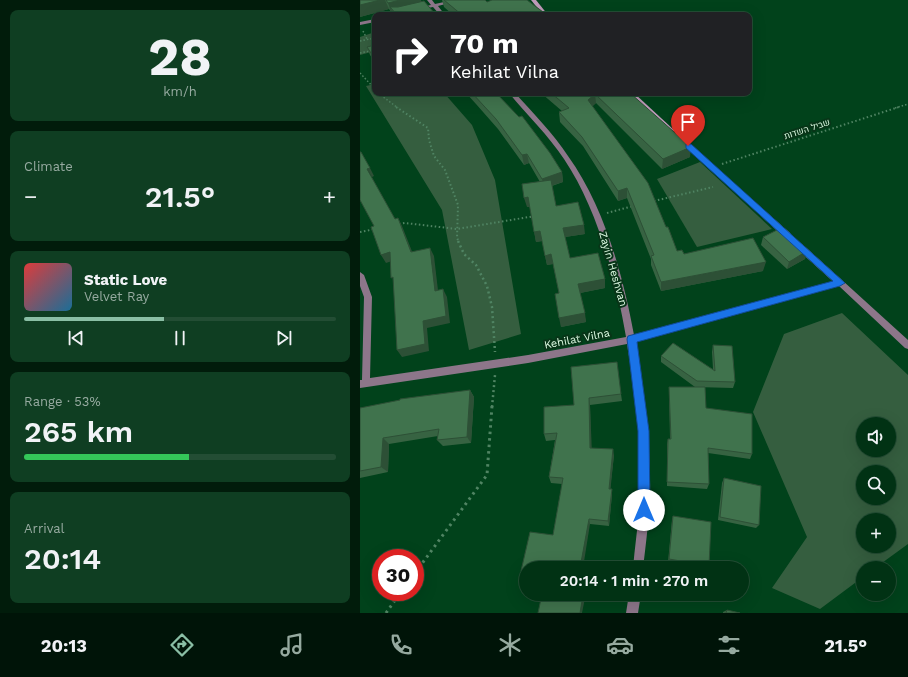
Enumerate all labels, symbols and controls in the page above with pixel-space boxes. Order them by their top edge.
text: 28 [148,27,212,88]
text: 70 m [450,27,519,60]
icon: right [384,28,436,80]
text: Kehilat Vilna [450,61,559,82]
text: km/h [163,84,197,99]
pin [671,105,705,146]
icon: arrive [677,111,699,133]
street label: שביל השדות [783,117,831,141]
text: Climate [24,159,73,174]
text: 21.5° [145,179,215,214]
text: − [24,184,37,209]
text: + [323,184,336,209]
street label: Zayin Heshvan [596,230,630,308]
text: Static Love [84,271,167,289]
text: Velvet Ray [84,289,149,304]
street label: Kehilat Vilna [543,326,611,352]
icon: previous [65,327,87,349]
icon: pause [169,327,191,349]
icon: next [273,327,295,349]
text: Range · 53% [24,394,101,409]
text: 265 km [24,414,133,449]
map controls [856,417,896,601]
button: sound [856,417,896,457]
button: search [856,465,896,505]
position arrow [623,489,665,531]
button: + [856,513,896,553]
text: Arrival [24,521,65,536]
text: 20:14 [24,541,101,576]
speed limit sign: 30 [372,549,424,601]
button: − [856,561,896,601]
text: 20:14 · 1 min · 270 m [560,572,708,590]
icon: directions [168,631,196,659]
icon: music [278,631,306,659]
icon: phone [387,631,415,659]
icon: climate [496,631,524,659]
icon: car [606,631,634,659]
icon: filters [715,631,743,659]
text: 20:13 [41,635,87,656]
text: 21.5° [824,635,867,656]

